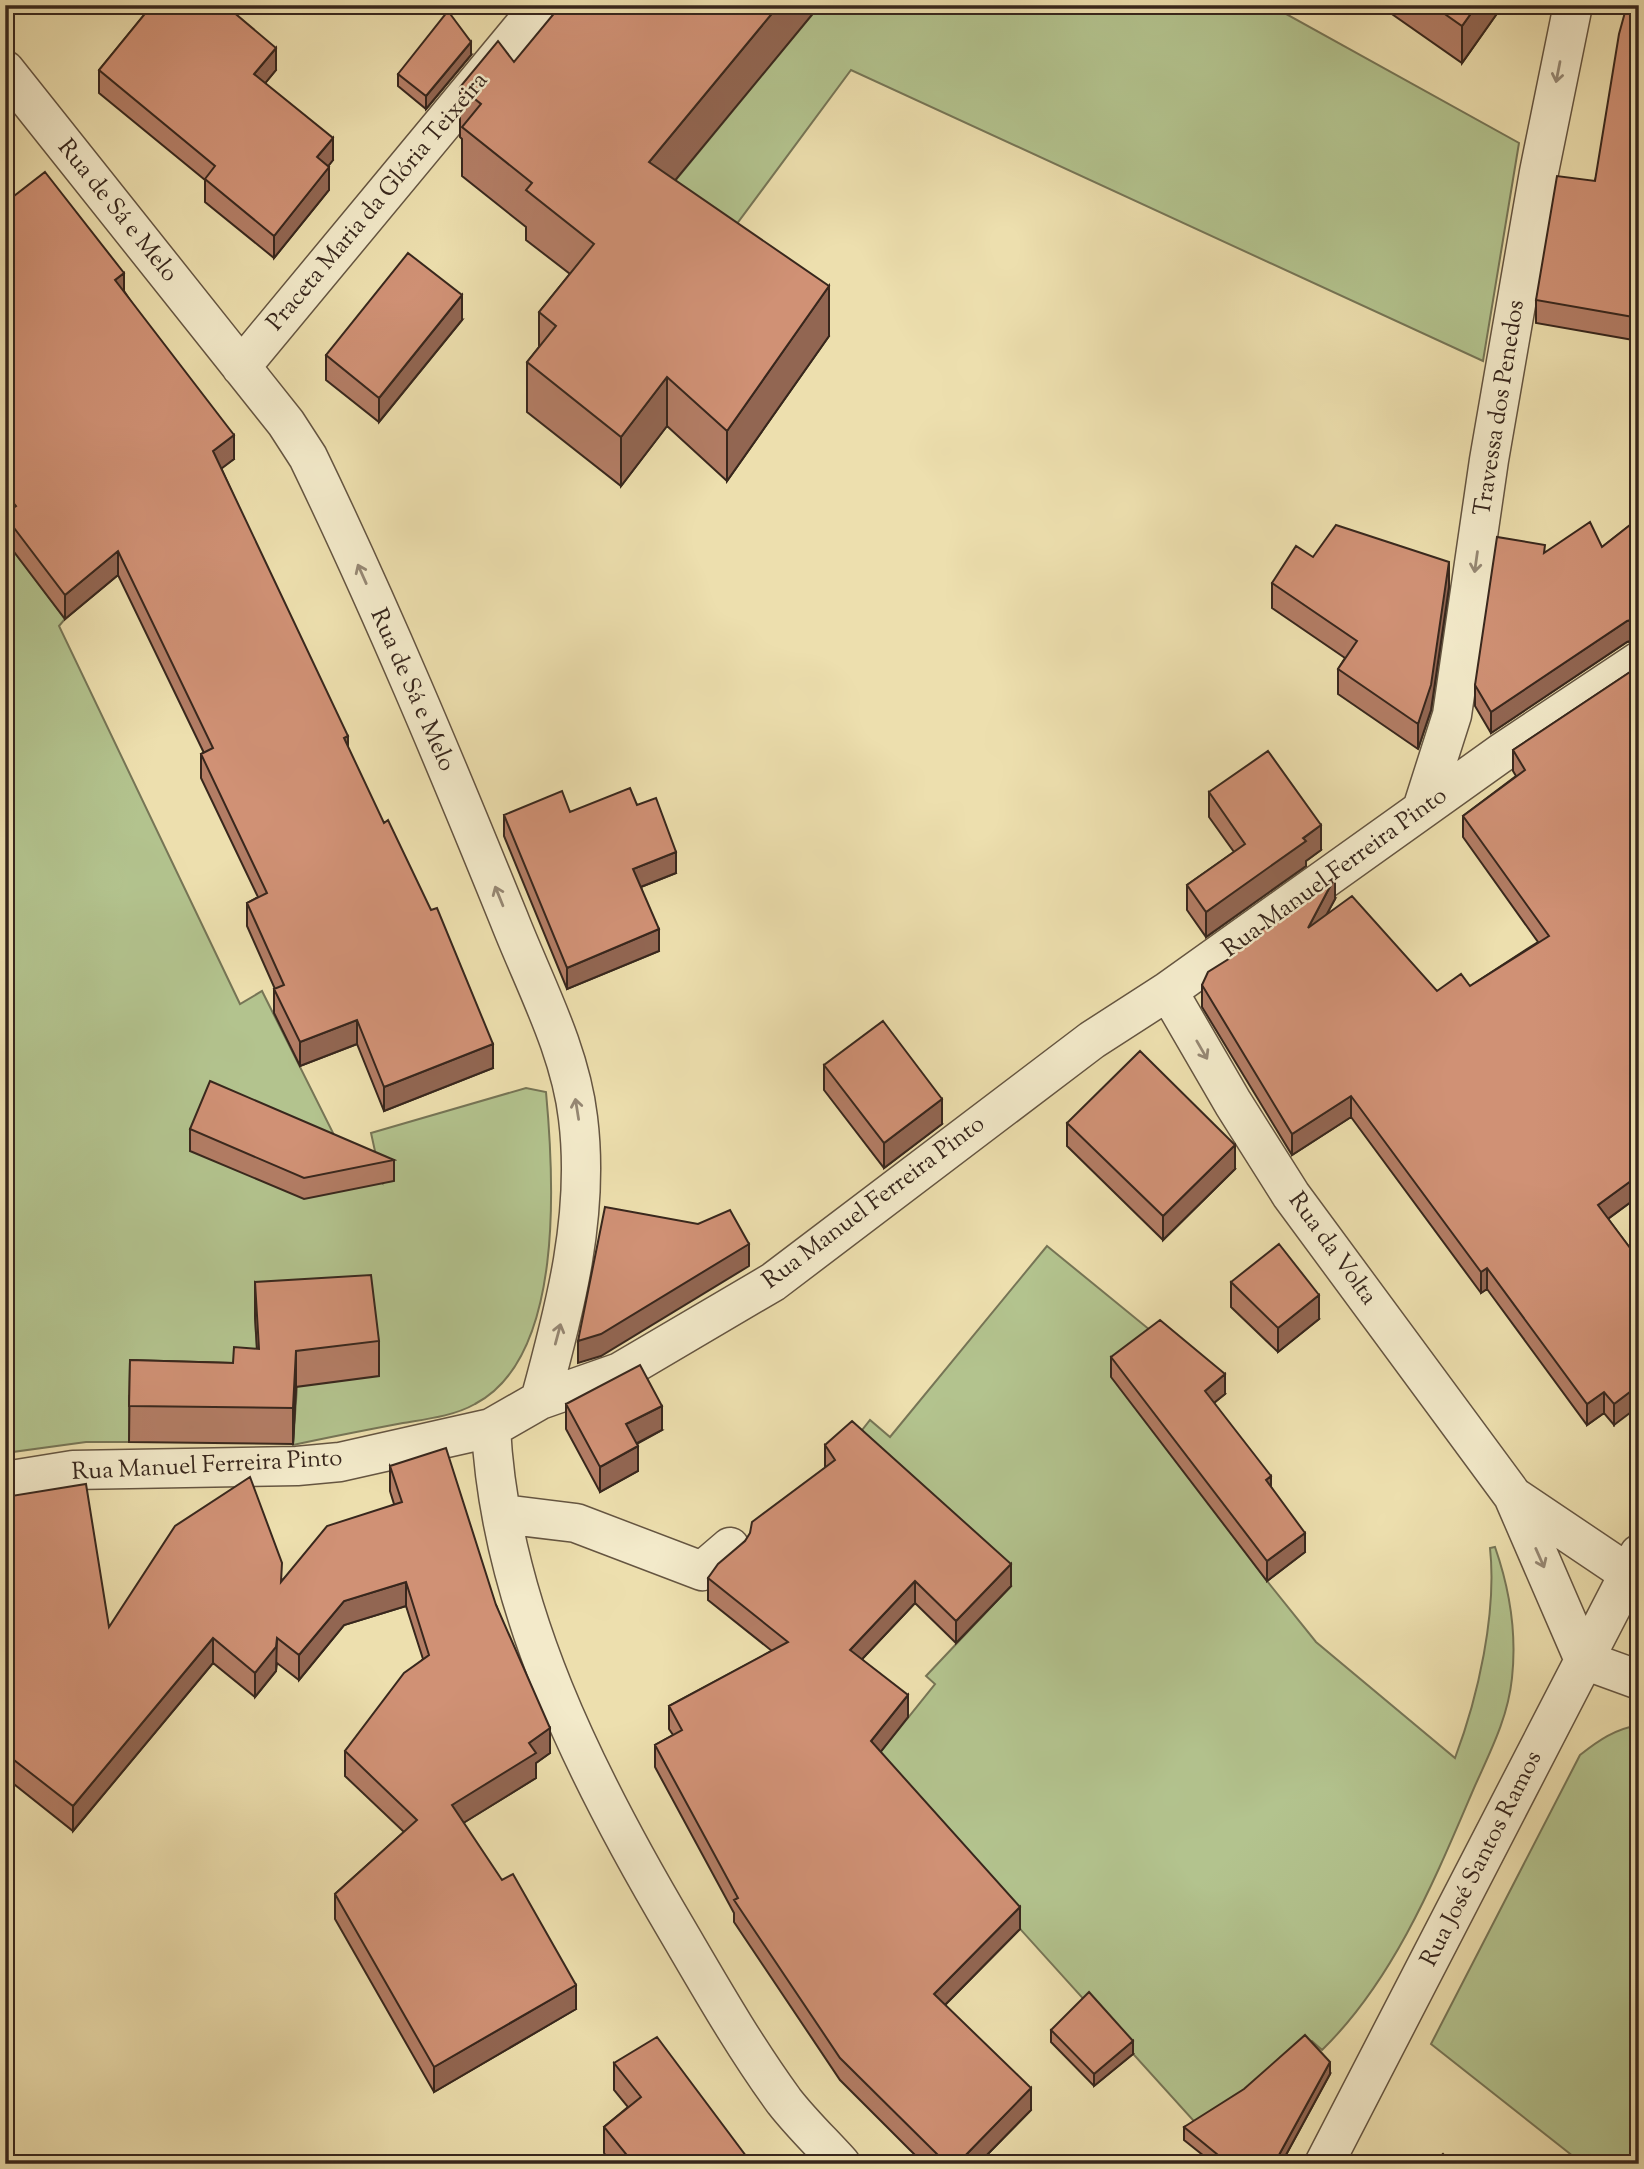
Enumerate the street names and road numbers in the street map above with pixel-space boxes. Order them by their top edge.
street label: Praceta Maria da Glória Teixeira [259,65,497,339]
street label: Rua de Sá e Melo [49,132,185,290]
street label: Travessa dos Penedos [1466,298,1534,518]
street label: Rua de Sá e Melo [361,603,463,777]
street label: Rua Manuel Ferreira Pinto [1215,780,1455,966]
street label: Rua Manuel Ferreira Pinto [756,1108,992,1298]
street label: Rua da Volta [1279,1186,1385,1312]
street label: Rua Manuel Ferreira Pinto [71,1442,343,1490]
street label: Rua José Santos Ramos [1413,1745,1551,1973]

